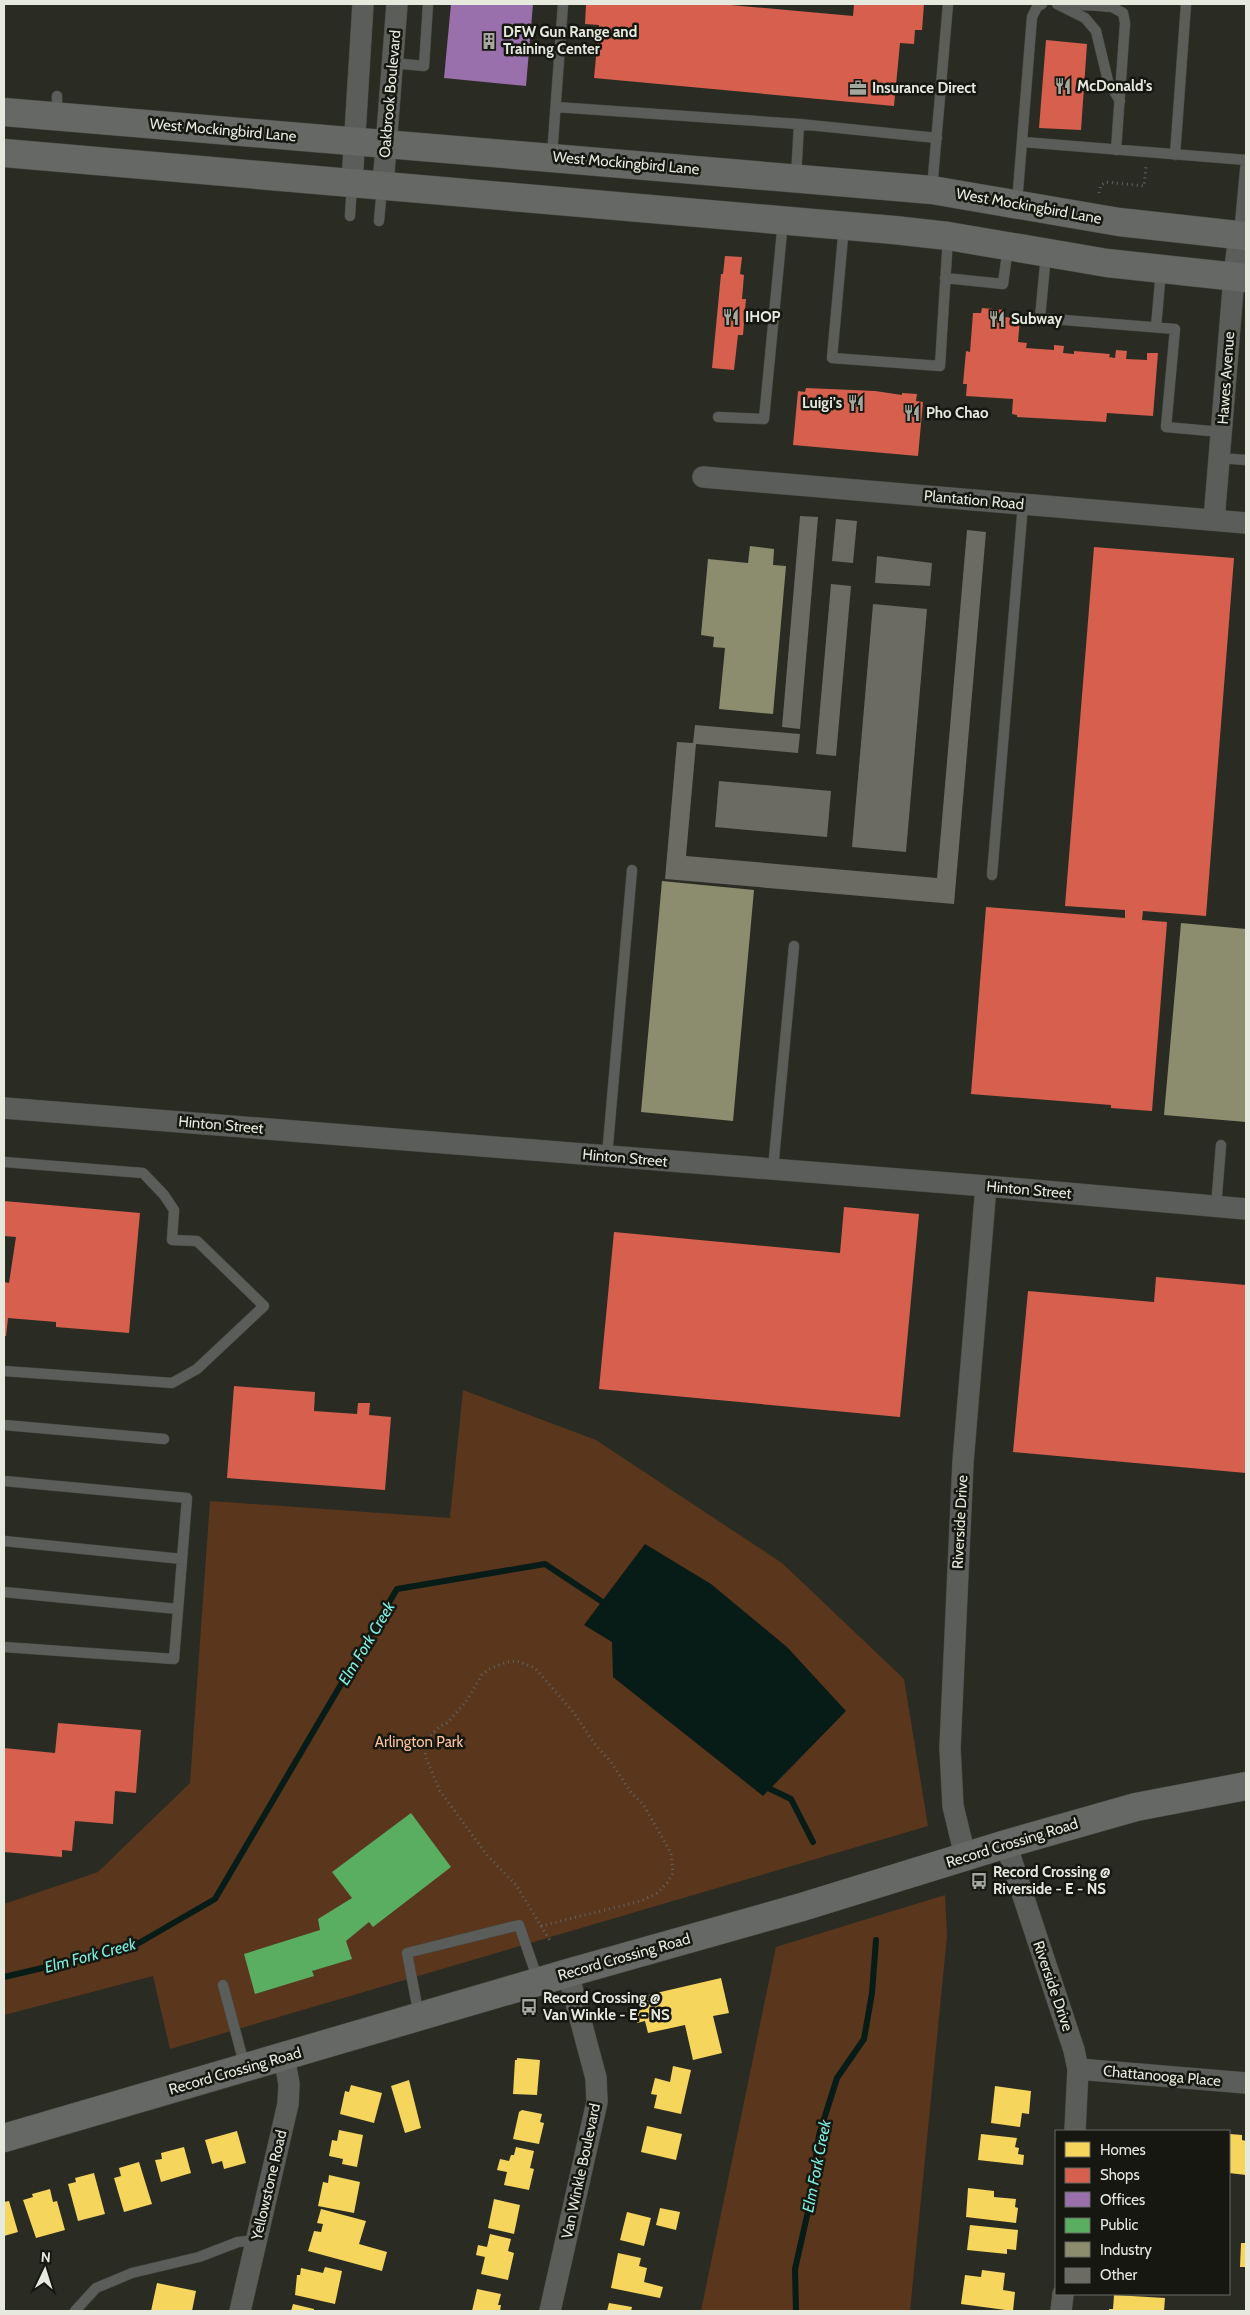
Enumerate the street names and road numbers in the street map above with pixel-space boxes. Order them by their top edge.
street label: Oakbrook Boulevard [375,29,405,159]
street label: West Mockingbird Lane [149,115,297,145]
street label: West Mockingbird Lane [552,148,700,178]
street label: West Mockingbird Lane [955,184,1103,228]
street label: Hawes Avenue [1214,331,1238,425]
street label: Plantation Road [923,487,1025,513]
street label: Hinton Street [178,1112,264,1138]
street label: Hinton Street [582,1145,668,1171]
street label: Hinton Street [986,1177,1072,1203]
street label: Riverside Drive [949,1474,971,1570]
street label: Record Crossing Road [944,1814,1080,1872]
street label: Record Crossing Road [556,1929,692,1985]
street label: Riverside Drive [1029,1939,1077,2034]
street label: Record Crossing Road [167,2043,303,2099]
street label: Chattanooga Place [1102,2062,1222,2090]
street label: Van Winkle Boulevard [558,2102,604,2240]
street label: Yellowstone Road [247,2128,290,2243]

